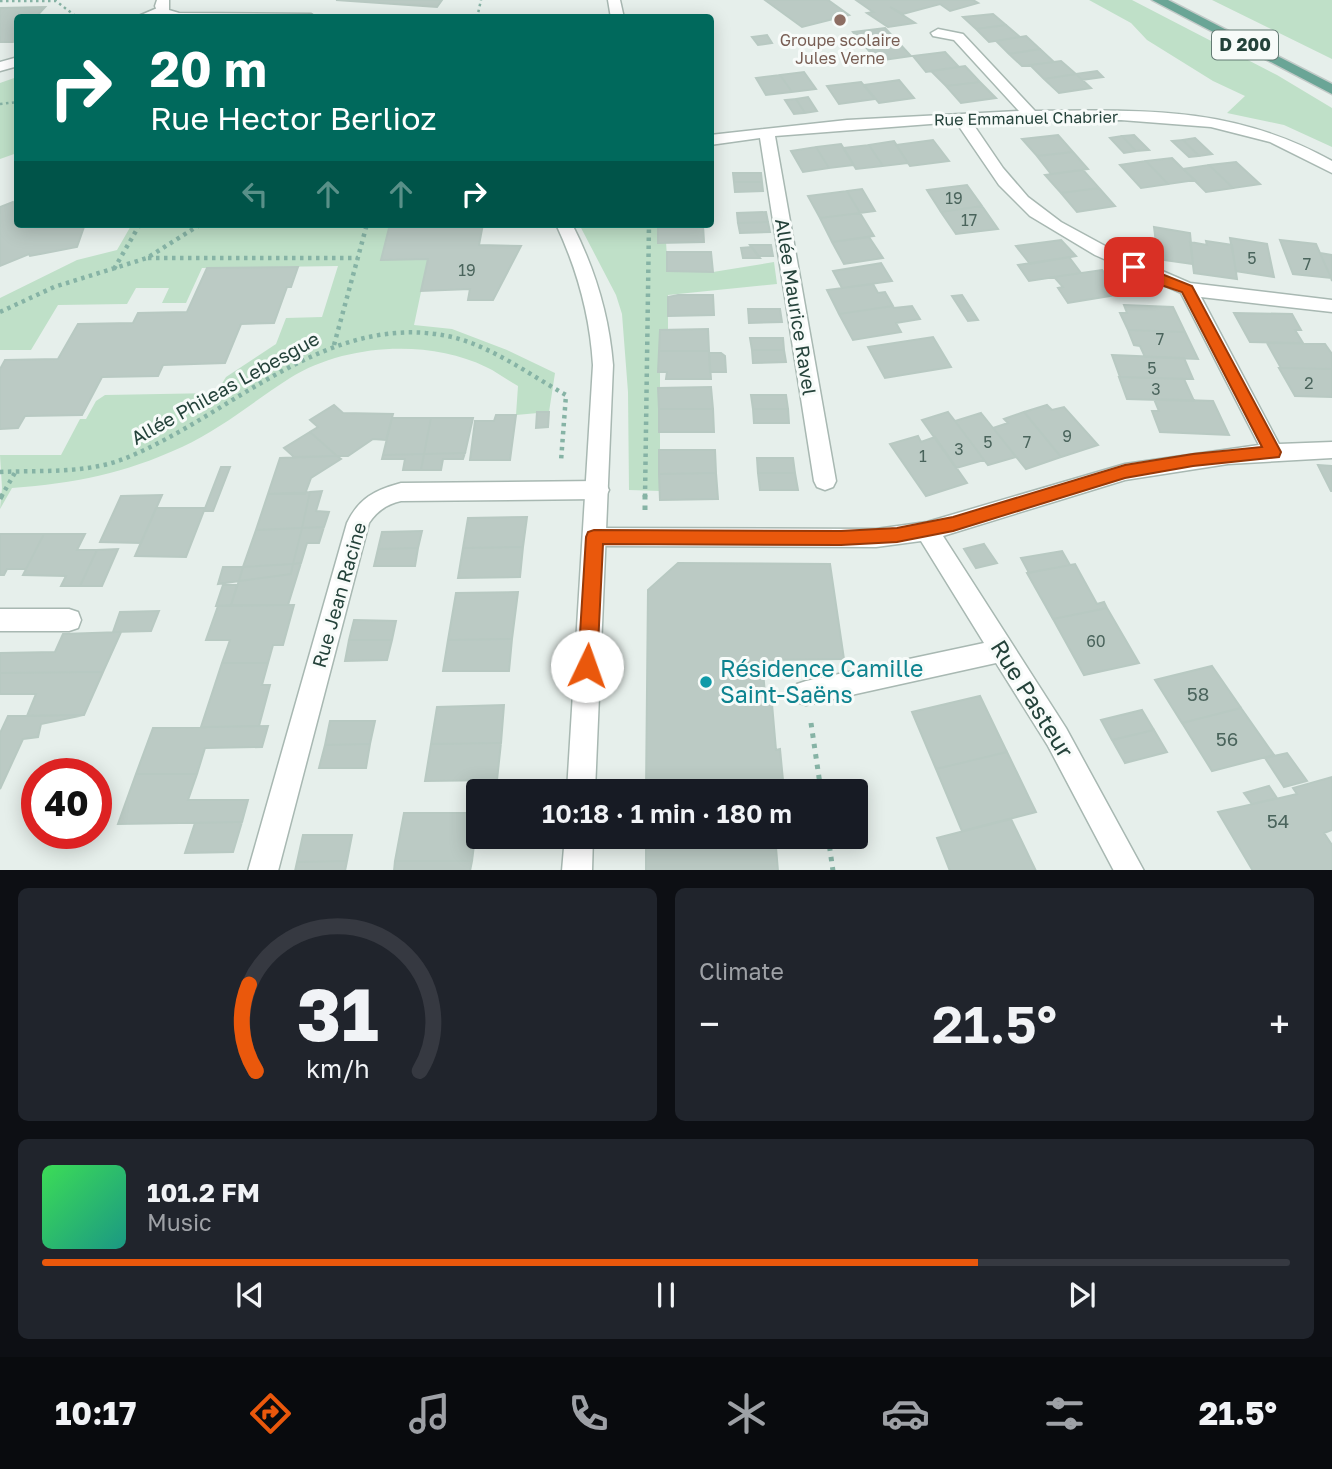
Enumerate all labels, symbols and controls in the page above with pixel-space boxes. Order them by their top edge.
marker: Groupe scolaire Jules Verne [832,12,848,28]
place label: Groupe scolaire Jules Verne [780,30,900,68]
road number: D 200 [1212,31,1278,60]
text: 20 m [150,39,267,98]
icon: right [35,42,126,133]
text: Rue Hector Berlioz [150,99,437,137]
street label: Rue Emmanuel Chabrier [934,106,1118,130]
icon: left [236,175,274,213]
icon: ahead [309,175,347,213]
icon: ahead [382,175,420,213]
icon: right [455,175,493,213]
house number: 19 [945,188,963,208]
house number: 17 [961,210,977,230]
street label: Allée Maurice Ravel [771,217,822,397]
pin [1104,237,1164,297]
icon: arrive [1115,248,1153,286]
house number: 5 [1247,248,1257,268]
house number: 7 [1303,254,1311,274]
house number: 19 [458,260,476,280]
street label: Allée Phileas Lebesgue [127,326,323,449]
house number: 7 [1156,329,1164,349]
house number: 5 [1147,358,1157,378]
house number: 2 [1304,373,1314,393]
house number: 3 [1151,379,1161,399]
house number: 9 [1062,426,1072,446]
house number: 5 [983,432,993,452]
house number: 7 [1023,432,1031,452]
house number: 3 [954,439,964,459]
house number: 1 [919,446,927,466]
street label: Rue Jean Racine [307,520,370,670]
position arrow [550,629,624,703]
house number: 60 [1086,631,1106,651]
street label: Rue Pasteur [986,634,1080,763]
place label: Résidence Camille Saint-Saëns [720,654,923,708]
marker: Résidence Camille Saint-Saëns [698,674,714,690]
house number: 58 [1187,682,1209,705]
house number: 56 [1216,727,1238,750]
speed limit sign: 40 [21,758,112,849]
text: 10:18 · 1 min · 180 m [542,798,792,829]
house number: 54 [1267,809,1289,832]
text: Climate [699,957,784,985]
text: 31 [297,970,378,1057]
text: 21.5° [932,992,1057,1054]
text: − [699,1001,720,1046]
text: + [1269,1001,1290,1046]
text: km/h [306,1052,369,1083]
text: 101.2 FM [147,1177,260,1208]
text: Music [147,1208,212,1236]
icon: previous [231,1276,269,1314]
icon: pause [647,1276,685,1314]
icon: next [1063,1276,1101,1314]
icon: directions [246,1389,295,1438]
icon: music [405,1389,454,1438]
icon: phone [564,1389,613,1438]
icon: climate [722,1389,771,1438]
icon: car [881,1389,930,1438]
icon: filters [1040,1389,1089,1438]
text: 10:17 [55,1394,136,1432]
text: 21.5° [1199,1394,1277,1432]

